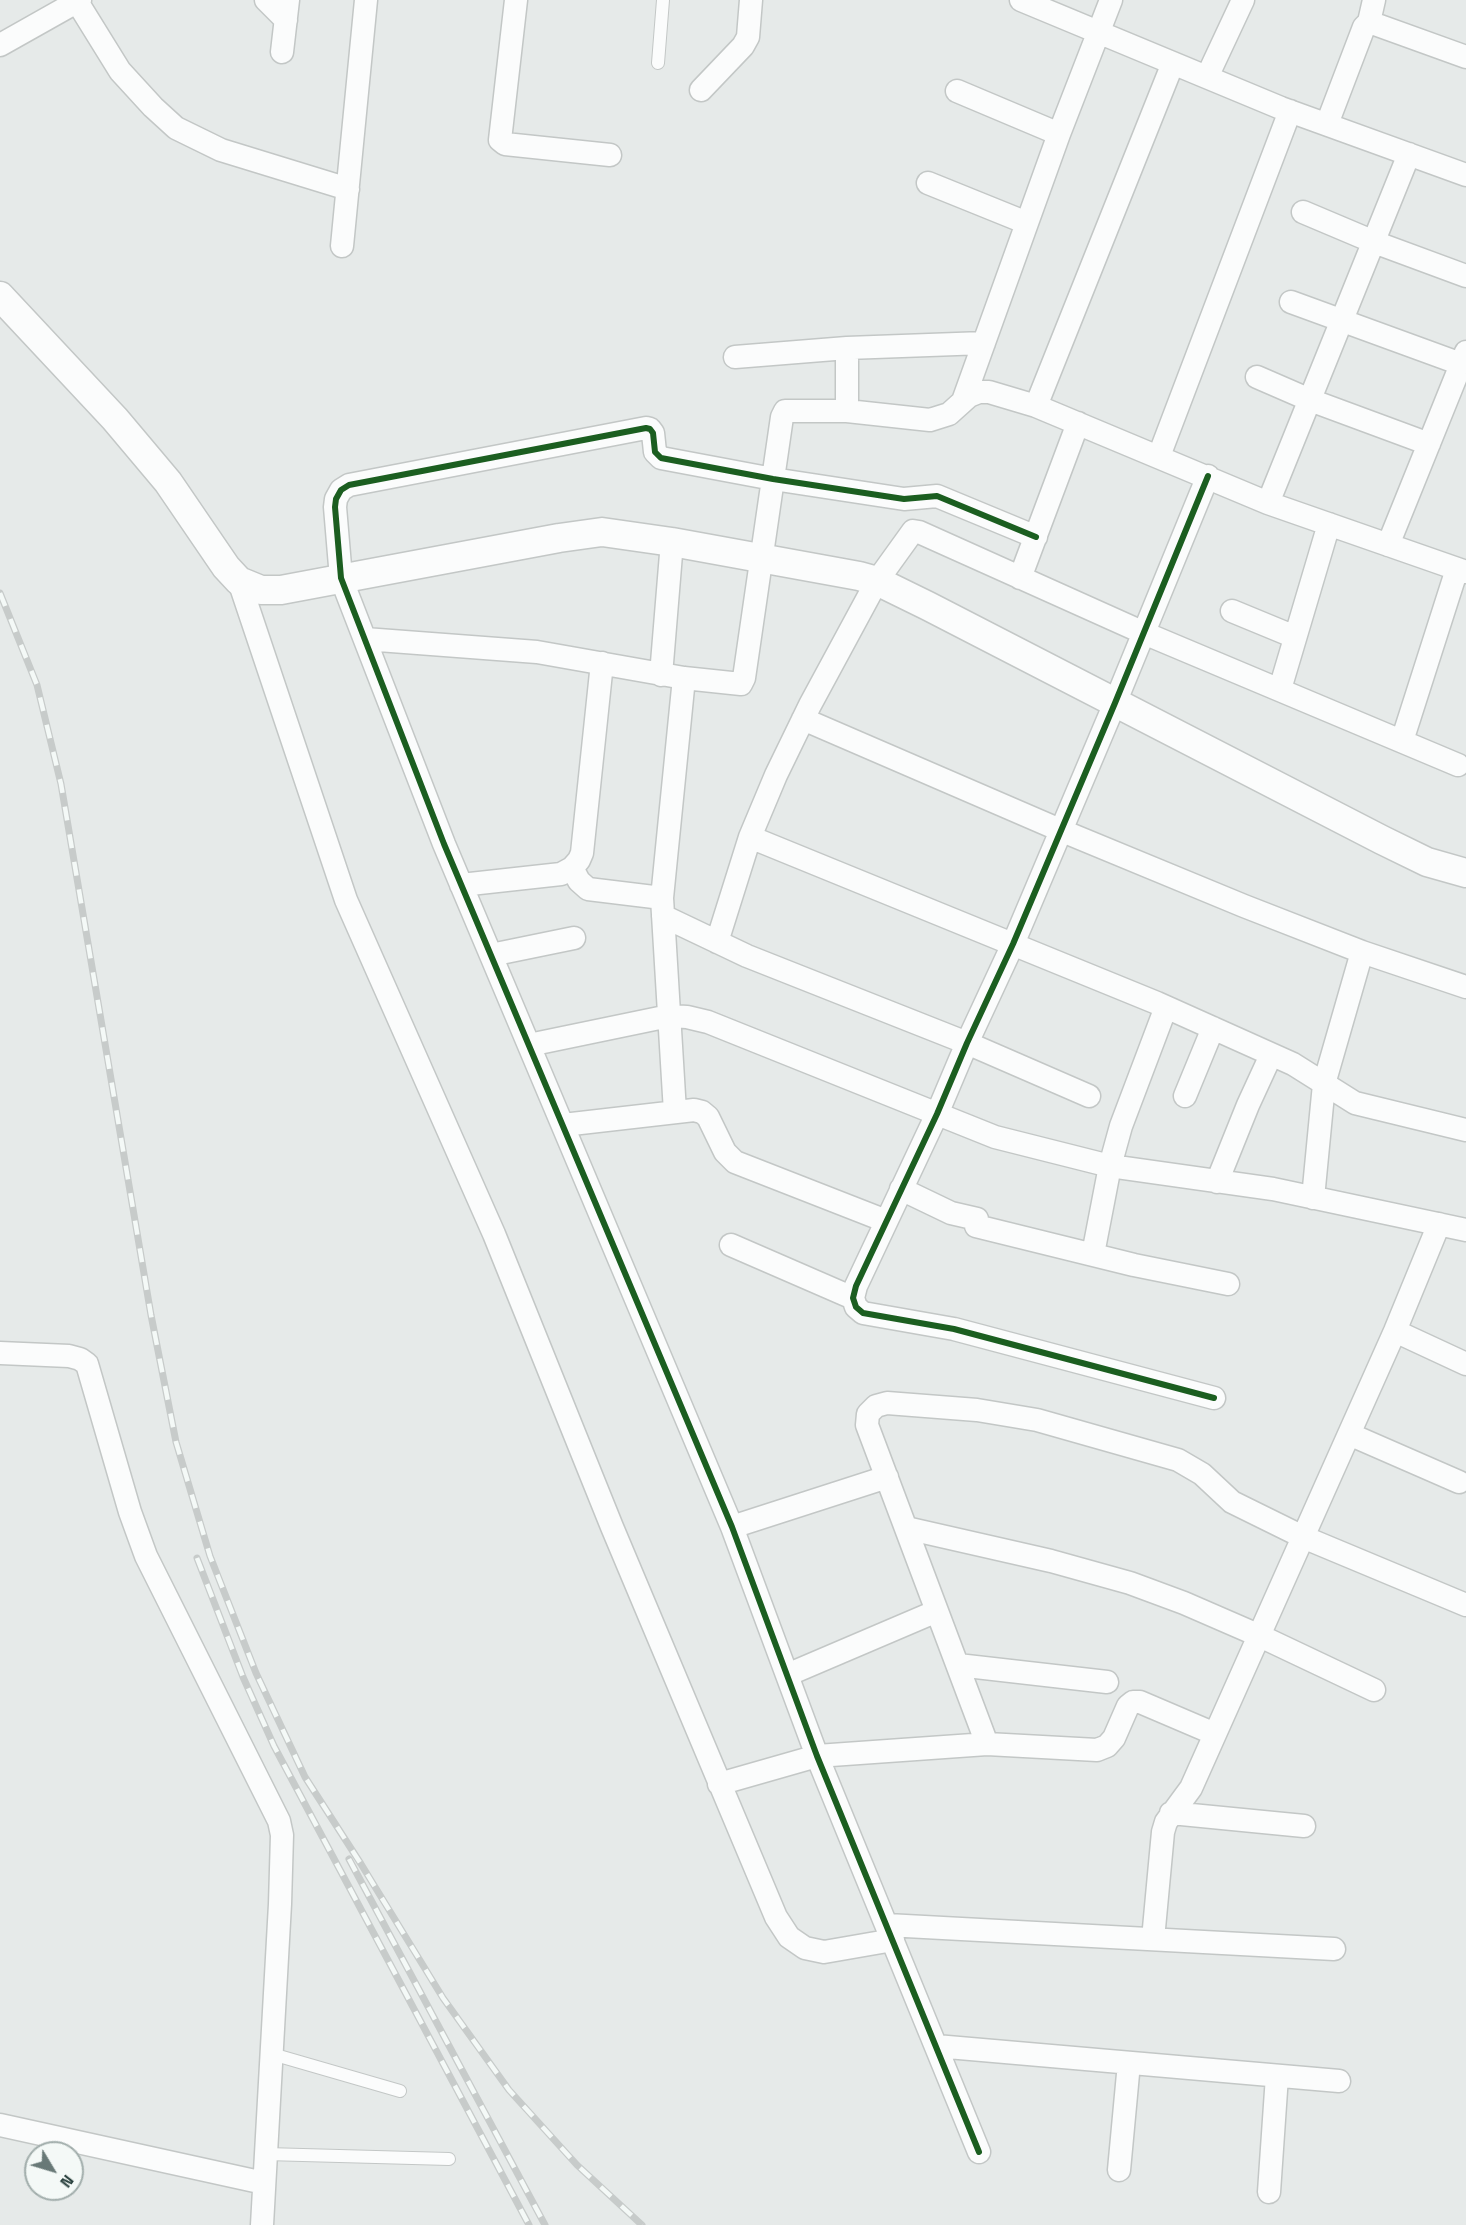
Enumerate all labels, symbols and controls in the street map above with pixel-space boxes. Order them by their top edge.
north arrow [24,2141,84,2201]
text: N [55,2170,79,2192]

